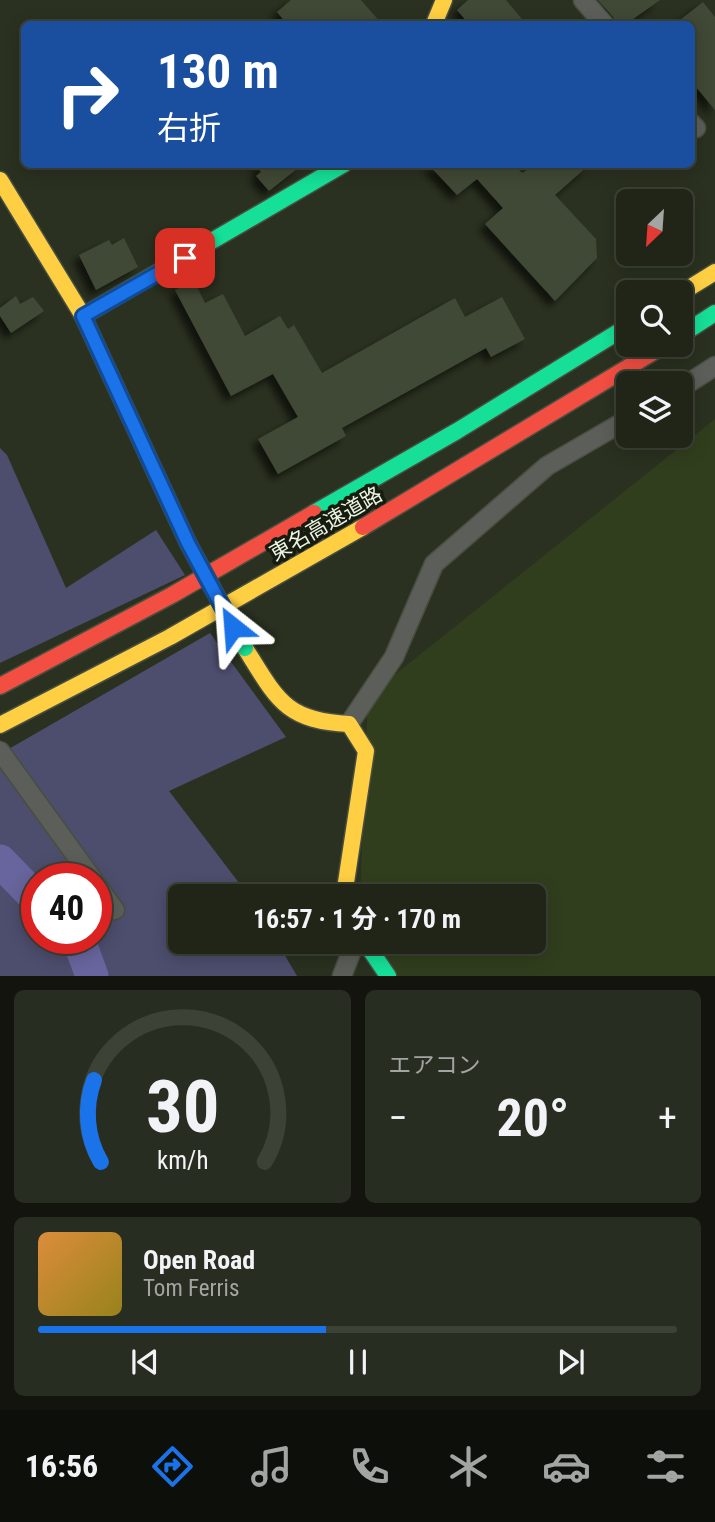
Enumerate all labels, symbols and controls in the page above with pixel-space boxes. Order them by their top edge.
text: 130 m [157,43,279,100]
icon: right [42,49,133,140]
text: 右折 [157,109,221,147]
north arrow [616,189,693,266]
map controls [616,189,693,448]
pin [155,228,215,288]
icon: arrive [166,239,204,277]
button: search [616,280,693,357]
button: layers [616,371,693,448]
street label: 東名高速道路 [265,482,387,566]
position arrow [196,590,270,664]
speed limit sign: 40 [21,863,112,954]
text: 16:57 · 1 分 · 170 m [253,904,461,934]
text: エアコン [389,1052,481,1079]
text: 30 [145,1065,219,1151]
text: 20° [496,1088,569,1149]
text: − [389,1096,408,1140]
text: + [658,1096,677,1140]
text: km/h [157,1146,208,1175]
text: Open Road [143,1245,255,1275]
text: Tom Ferris [143,1275,239,1302]
icon: previous [126,1343,164,1381]
icon: pause [339,1343,377,1381]
icon: next [552,1343,590,1381]
icon: directions [148,1442,197,1491]
icon: music [247,1442,296,1491]
icon: phone [345,1442,394,1491]
icon: climate [444,1442,493,1491]
icon: car [542,1442,591,1491]
icon: filters [641,1442,690,1491]
text: 16:56 [25,1447,98,1485]

